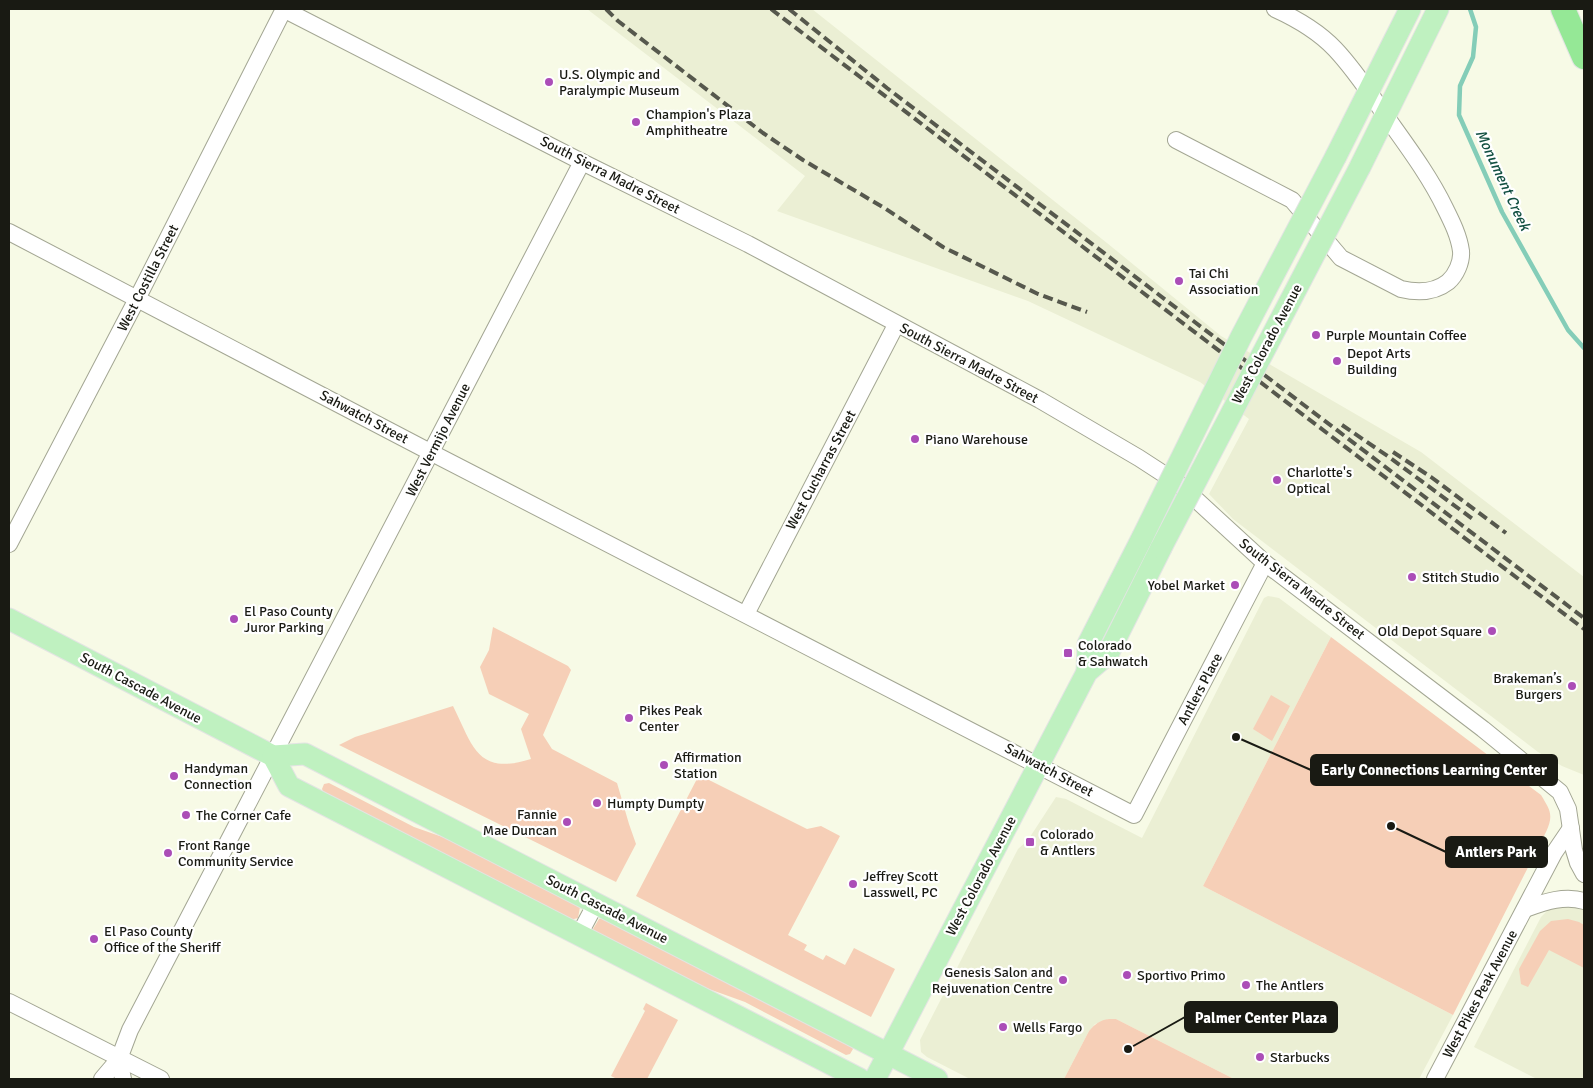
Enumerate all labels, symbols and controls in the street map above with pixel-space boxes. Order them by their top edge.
place label: U.S. Olympic and Paralympic Museum [559,66,679,99]
marker: U.S. Olympic and Paralympic Museum [543,76,555,88]
place label: Champion's Plaza Amphitheatre [646,106,751,139]
marker: Champion's Plaza Amphitheatre [630,116,642,128]
water label: Monument Creek [1472,127,1535,235]
street label: South Sierra Madre Street [537,132,683,218]
street label: West Costilla Street [114,222,182,334]
place label: Tai Chi Association [1189,265,1258,298]
marker: Tai Chi Association [1173,275,1185,287]
street label: West Colorado Avenue [1228,281,1306,407]
street label: South Sierra Madre Street [897,319,1041,407]
place label: Purple Mountain Coffee [1326,327,1467,344]
marker: Purple Mountain Coffee [1310,329,1322,341]
place label: Depot Arts Building [1347,345,1411,378]
marker: Depot Arts Building [1331,355,1343,367]
street label: West Vermijo Avenue [402,380,474,500]
street label: Sahwatch Street [317,387,411,447]
street label: West Cucharras Street [782,407,860,533]
place label: Piano Warehouse [925,431,1028,448]
marker: Piano Warehouse [909,433,921,445]
place label: Charlotte's Optical [1287,464,1352,497]
marker: Charlotte's Optical [1271,474,1283,486]
street label: South Sierra Madre Street [1236,535,1368,643]
place label: Stitch Studio [1422,569,1499,586]
marker: Stitch Studio [1406,571,1418,583]
place label: Yobel Market [1148,577,1225,594]
marker: Yobel Market [1229,579,1241,591]
place label: El Paso County Juror Parking [244,603,333,636]
marker: El Paso County Juror Parking [228,613,240,625]
place label: Old Depot Square [1378,623,1482,640]
marker: Old Depot Square [1486,625,1498,637]
place label: Colorado & Sahwatch [1078,637,1148,670]
marker: Colorado & Sahwatch [1062,647,1074,659]
street label: South Cascade Avenue [77,649,205,727]
street label: Antlers Place [1174,650,1226,728]
place label: Brakeman’s Burgers [1493,670,1562,703]
marker: Brakeman’s Burgers [1566,680,1578,692]
place label: Pikes Peak Center [639,702,702,735]
marker: Pikes Peak Center [623,712,635,724]
street label: Sahwatch Street [1002,740,1096,800]
place label: Affirmation Station [674,749,742,782]
callout: Early Connections Learning Center [1311,755,1557,785]
marker: Affirmation Station [658,759,670,771]
place label: Handyman Connection [184,760,252,793]
text: Early Connections Learning Center [1321,761,1547,779]
marker: Handyman Connection [168,770,180,782]
place label: Humpty Dumpty [607,795,705,812]
marker: Humpty Dumpty [591,797,603,809]
place label: Fannie Mae Duncan [483,806,557,839]
place label: The Corner Cafe [196,807,291,824]
marker: The Corner Cafe [180,809,192,821]
street label: West Colorado Avenue [942,813,1020,939]
marker: Fannie Mae Duncan [561,816,573,828]
place label: Colorado & Antlers [1040,826,1095,859]
marker: Colorado & Antlers [1024,836,1036,848]
place label: Front Range Community Service [178,837,293,870]
callout: Antlers Park [1446,837,1547,867]
text: Antlers Park [1455,843,1537,861]
marker: Front Range Community Service [162,847,174,859]
place label: Jeffrey Scott Lasswell, PC [863,868,938,901]
street label: South Cascade Avenue [543,871,671,947]
marker: Jeffrey Scott Lasswell, PC [847,878,859,890]
place label: El Paso County Office of the Sheriff [104,923,221,956]
street label: West Pikes Peak Avenue [1439,927,1521,1061]
marker: El Paso County Office of the Sheriff [88,933,100,945]
place label: Genesis Salon and Rejuvenation Centre [932,964,1053,997]
place label: Sportivo Primo [1137,967,1225,984]
marker: Sportivo Primo [1121,969,1133,981]
marker: Genesis Salon and Rejuvenation Centre [1057,974,1069,986]
place label: The Antlers [1256,977,1324,994]
marker: The Antlers [1240,979,1252,991]
callout: Palmer Center Plaza [1185,1002,1337,1032]
text: Palmer Center Plaza [1195,1009,1327,1027]
place label: Wells Fargo [1013,1019,1082,1036]
marker: Wells Fargo [997,1021,1009,1033]
place label: Starbucks [1270,1049,1330,1066]
marker: Starbucks [1254,1051,1266,1063]

